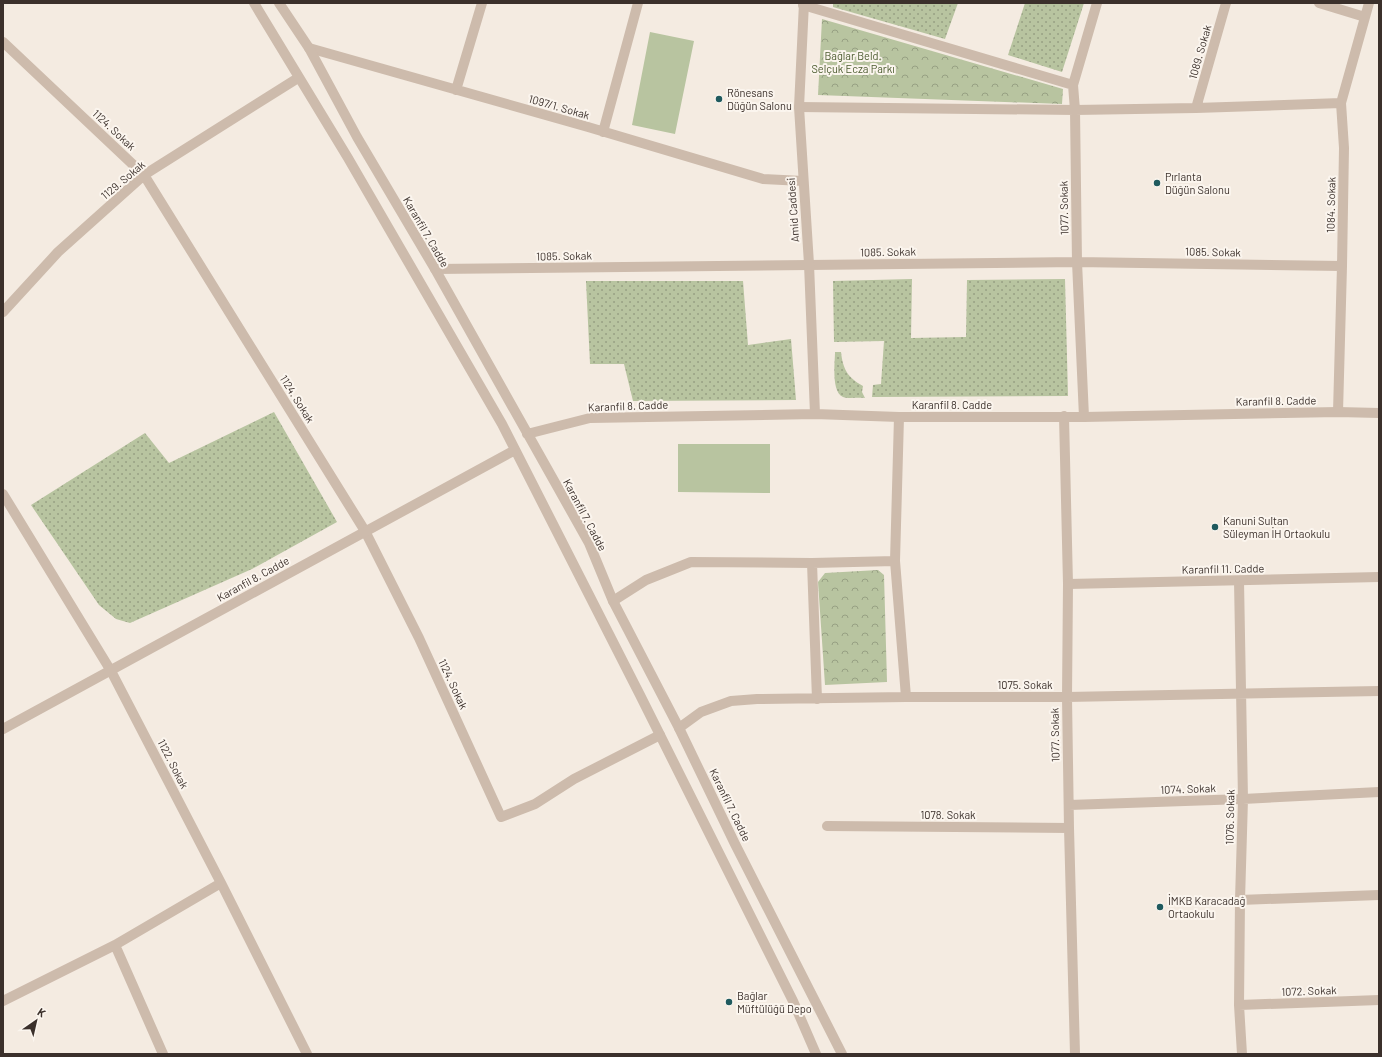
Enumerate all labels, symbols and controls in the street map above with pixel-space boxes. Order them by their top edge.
street label: 1089. Sokak [1186,23,1214,80]
park label: Bağlar Beld. Selçuk Ecza Parkı [811,49,895,75]
place label: Rönesans Düğün Salonu [727,86,792,112]
street label: 1097/1. Sokak [527,92,592,122]
marker: Rönesans Düğün Salonu [714,94,724,104]
street label: 1124. Sokak [90,106,139,153]
street label: 1129. Sokak [98,157,148,202]
place label: Pırlanta Düğün Salonu [1165,170,1230,196]
street label: 1084. Sokak [1324,176,1337,233]
street label: Amid Caddesi [784,177,801,243]
marker: Pırlanta Düğün Salonu [1152,178,1162,188]
street label: 1077. Sokak [1057,180,1070,235]
street label: Karanfil 7. Cadde [401,194,452,269]
street label: 1085. Sokak [860,245,916,258]
street label: 1085. Sokak [1185,245,1241,258]
street label: 1085. Sokak [536,249,592,262]
street label: 1124. Sokak [278,372,317,425]
street label: Karanfil 8. Cadde [1236,393,1316,408]
street label: Karanfil 8. Cadde [588,398,669,413]
street label: Karanfil 8. Cadde [912,398,992,411]
street label: Karanfil 7. Cadde [561,477,610,553]
place label: Kanuni Sultan Süleyman İH Ortaokulu [1223,514,1330,540]
marker: Kanuni Sultan Süleyman İH Ortaokulu [1210,522,1220,532]
street label: Karanfil 8. Cadde [214,553,291,604]
street label: Karanfil 11. Cadde [1182,561,1264,576]
street label: 1124. Sokak [436,657,471,711]
street label: 1075. Sokak [997,678,1053,691]
street label: 1077. Sokak [1048,707,1061,762]
street label: 1122. Sokak [155,737,192,791]
street label: Karanfil 7. Cadde [707,766,754,843]
street label: 1074. Sokak [1160,781,1216,796]
street label: 1076. Sokak [1223,789,1236,845]
street label: 1078. Sokak [920,808,976,821]
place label: İMKB Karacadağ Ortaokulu [1168,893,1245,920]
marker: İMKB Karacadağ Ortaokulu [1155,902,1165,912]
street label: 1072. Sokak [1281,983,1337,998]
place label: Bağlar Müftülüğü Depo [737,989,812,1015]
marker: Bağlar Müftülüğü Depo [724,997,734,1007]
north arrow [16,1001,56,1041]
text: K [35,1005,48,1020]

